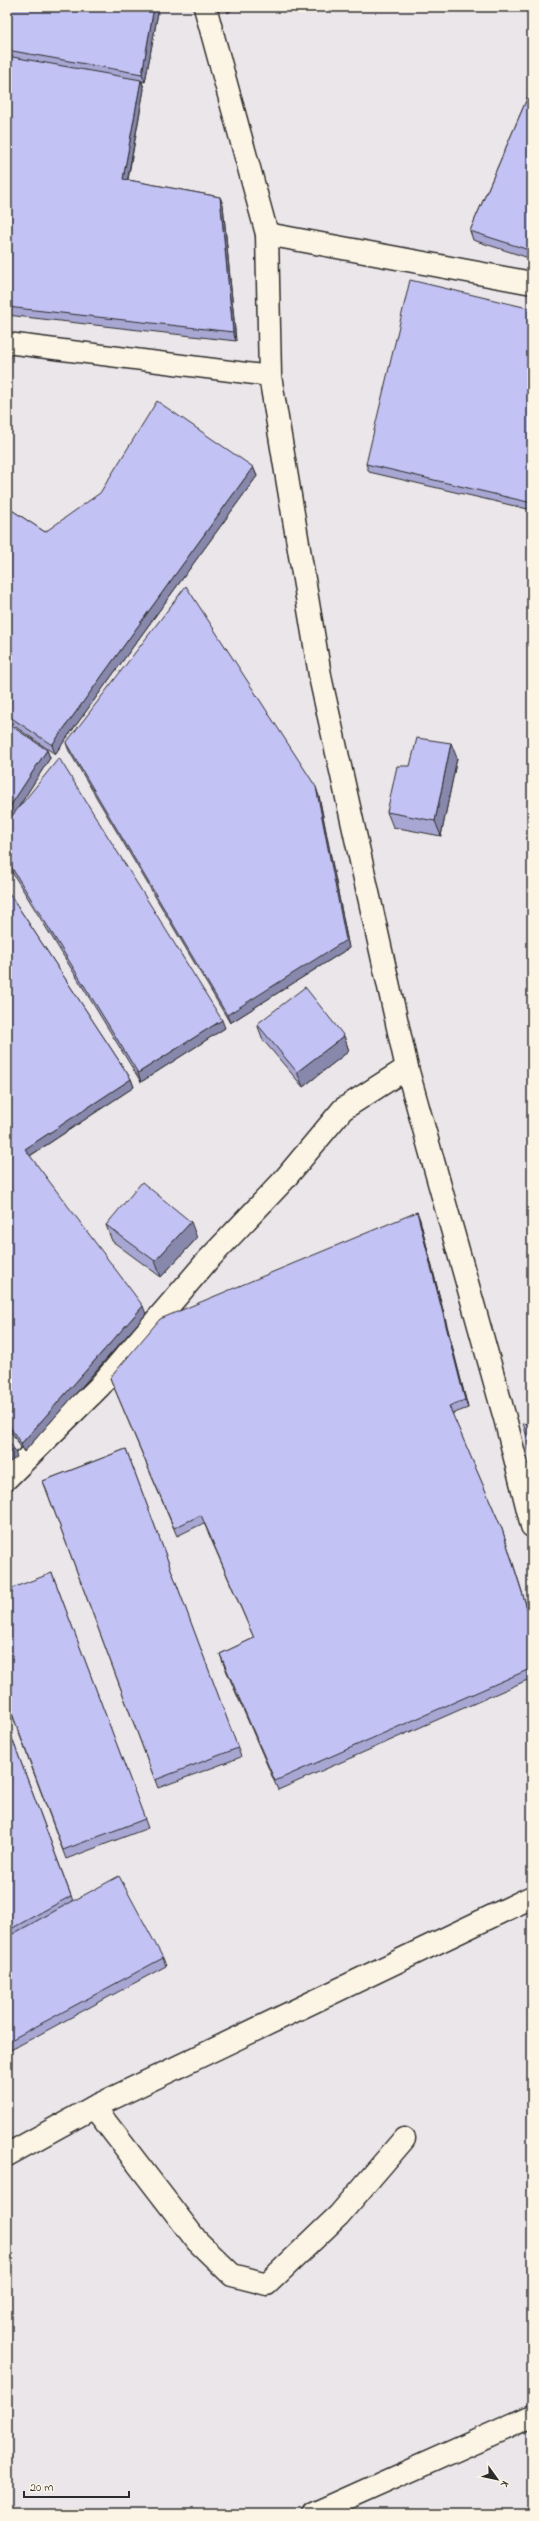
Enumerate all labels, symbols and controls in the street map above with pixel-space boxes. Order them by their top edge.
north arrow [477,2459,517,2499]
scale bar [24,2473,129,2499]
text: K [496,2477,513,2491]
text: 20 m [30,2479,53,2497]

